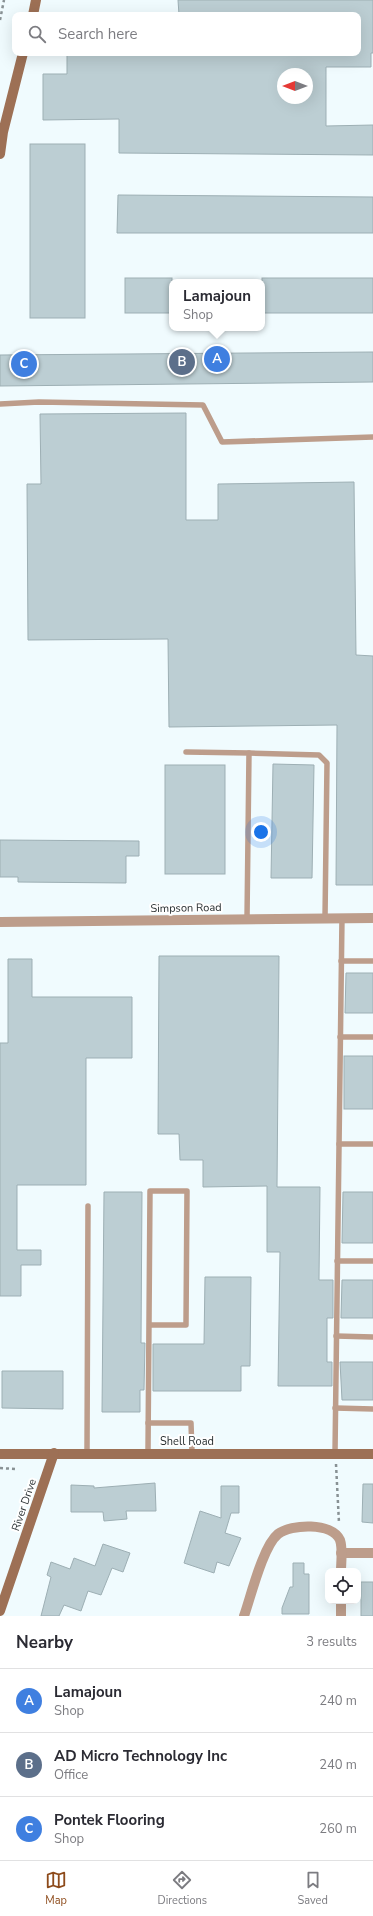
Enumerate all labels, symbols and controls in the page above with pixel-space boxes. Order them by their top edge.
search box [12,12,361,56]
icon: search [26,23,48,45]
text: Search here [58,24,138,44]
north arrow [277,68,313,104]
popup [169,279,265,331]
text: Lamajoun [183,286,251,306]
text: Shop [183,306,213,324]
pin: A [204,344,230,374]
pin: B [169,347,195,377]
pin: C [11,349,37,379]
your location [251,822,271,842]
street label: Simpson Road [150,900,222,916]
street label: Shell Road [160,1434,214,1449]
street label: River Drive [8,1477,40,1533]
map controls [325,1568,361,1604]
button: locate [325,1568,361,1604]
text: Nearby [16,1631,73,1654]
text: 3 results [306,1633,357,1651]
text: Lamajoun [54,1682,122,1702]
text: A [24,1692,34,1710]
text: 240 m [319,1692,357,1710]
text: Shop [54,1702,84,1720]
text: AD Micro Technology Inc [54,1746,227,1766]
text: B [25,1756,33,1774]
text: 240 m [319,1756,357,1774]
text: Office [54,1766,88,1784]
text: Pontek Flooring [54,1810,165,1830]
text: C [25,1820,33,1838]
text: 260 m [319,1820,357,1838]
text: Shop [54,1830,84,1848]
tab: Map [45,1869,67,1908]
tab: Directions [157,1869,207,1908]
tab: Saved [297,1869,328,1908]

